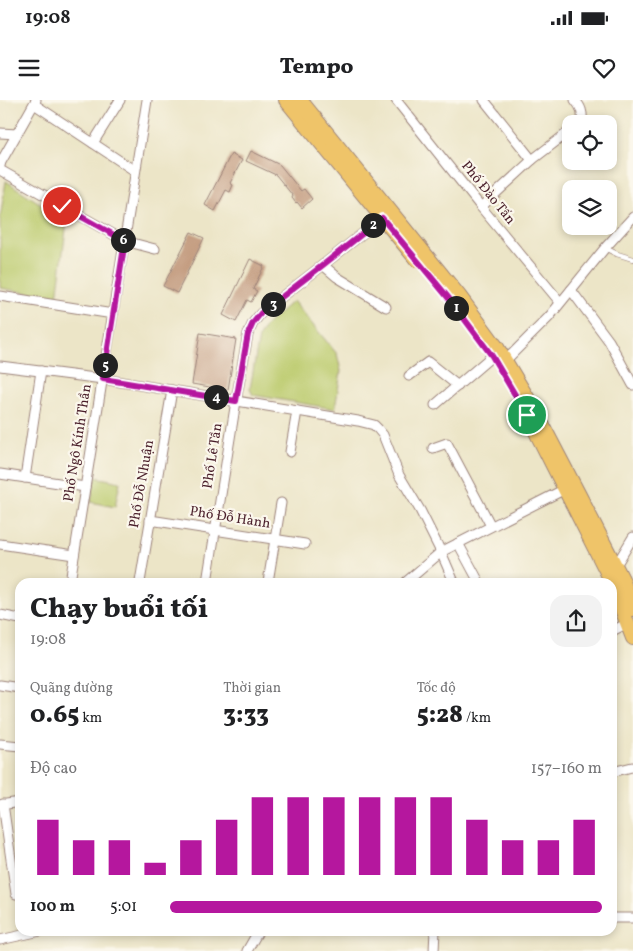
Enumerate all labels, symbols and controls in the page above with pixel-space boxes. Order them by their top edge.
text: 19:08 [25,5,71,31]
text: Tempo [279,52,354,83]
icon: menu [15,54,43,82]
icon: heart [590,54,618,82]
map controls [562,115,617,235]
button: locate [562,115,617,170]
street label: Phố Đào Tấn [457,157,519,229]
button: layers [562,180,617,235]
pin [41,185,83,227]
icon: check [48,192,76,220]
pin: 2 [360,212,386,238]
text: 2 [370,216,377,235]
pin: 6 [110,228,136,252]
text: 6 [120,231,127,250]
pin: 3 [260,292,286,316]
text: 3 [270,295,277,314]
pin: 1 [444,296,468,320]
text: 1 [454,299,459,318]
pin: 5 [92,352,118,378]
text: 5 [102,356,109,375]
street label: Phố Ngô Kính Thần [59,383,97,503]
pin: 4 [204,384,228,410]
text: 4 [212,388,221,407]
pin [506,394,548,436]
icon: arrive [513,401,541,429]
street label: Phố Lê Tần [198,422,228,490]
street label: Phố Đỗ Nhuận [125,438,159,530]
street label: Phố Đỗ Hành [188,502,272,534]
text: Chạy buổi tối [30,590,208,629]
button: share [550,595,602,647]
text: 19:08 [30,629,66,651]
text: Quãng đường [30,679,113,698]
text: Thời gian [223,679,281,698]
text: Tốc độ [417,679,456,698]
text: 0.65 [30,698,79,733]
text: 3:33 [223,698,269,733]
text: 5:28 [417,698,463,733]
text: km [79,709,102,728]
text: /km [463,709,491,728]
text: Độ cao [30,758,77,780]
text: 157–160 m [531,758,602,780]
text: 100 m [30,896,75,918]
text: 5:01 [110,896,137,918]

